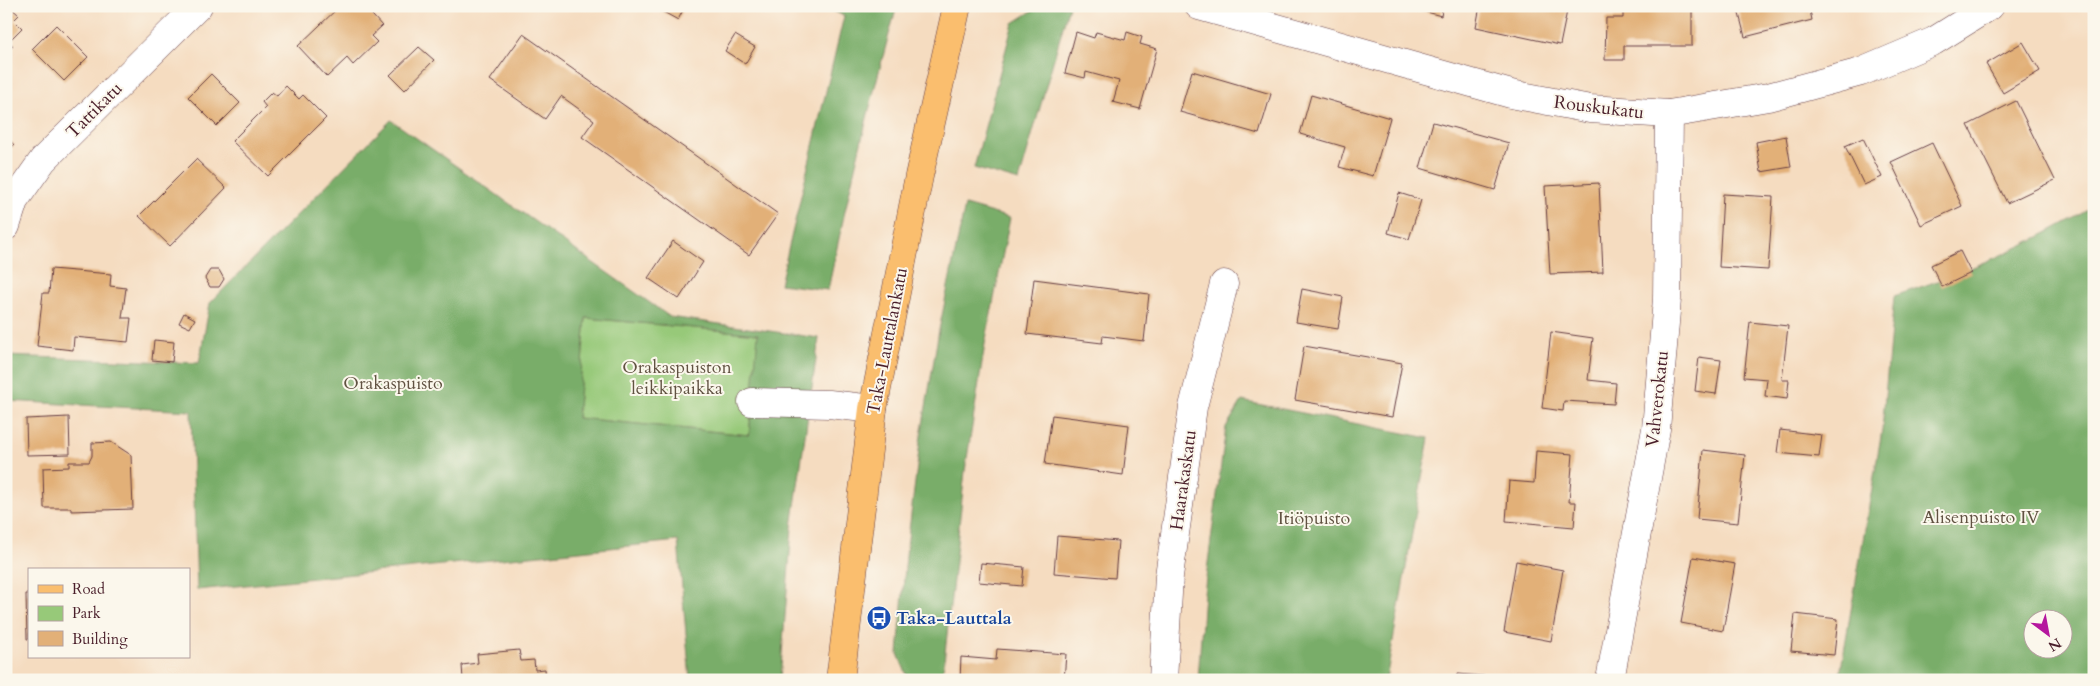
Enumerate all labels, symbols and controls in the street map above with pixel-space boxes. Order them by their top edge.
street label: Tattikatu [61,77,128,144]
street label: Rouskukatu [1552,90,1646,125]
street label: Taka-Lauttalankatu [861,265,914,417]
street label: Vahverokatu [1640,349,1675,449]
park label: Orakaspuiston leikkipaikka [622,355,733,401]
park label: Orakaspuisto [343,371,443,396]
street label: Haarakaskatu [1164,428,1203,532]
park label: Alisenpuisto IV [1922,505,2040,530]
park label: Itiöpuisto [1278,506,1351,531]
legend [28,568,190,658]
text: Road [72,579,105,599]
text: Park [72,603,101,623]
bus stop icon: Taka-Lauttala [866,605,892,631]
place label: Taka-Lauttala [896,606,1012,631]
north arrow [2022,608,2072,658]
text: Building [72,629,128,649]
text: N [2044,633,2065,656]

